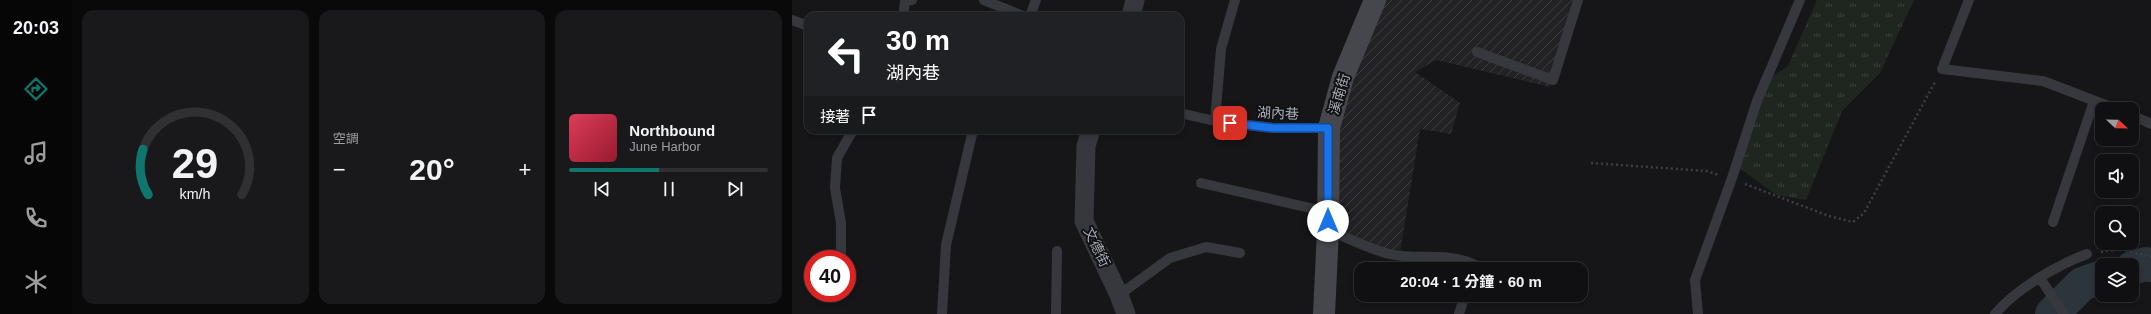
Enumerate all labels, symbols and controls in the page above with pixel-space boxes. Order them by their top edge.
text: 20:03 [13,18,59,38]
text: 30 m [886,25,950,56]
icon: left [820,28,872,80]
text: 湖內巷 [886,63,940,83]
street label: 溪南街 [1325,72,1353,116]
icon: directions [22,75,50,103]
north arrow [2095,102,2139,146]
map controls [2095,102,2139,302]
icon: arrive [858,104,880,126]
street label: 湖內巷 [1257,104,1299,122]
pin [1213,106,1247,140]
text: 接著 [820,108,850,125]
icon: arrive [1219,112,1241,134]
text: Northbound [629,122,715,139]
text: 空調 [333,131,359,146]
icon: music [22,139,50,167]
text: June Harbor [629,139,701,154]
text: 29 [172,140,218,187]
text: 20° [409,153,455,186]
button: sound [2095,154,2139,198]
text: − [333,157,346,182]
text: + [518,157,531,182]
icon: previous [591,178,613,200]
icon: pause [658,178,680,200]
icon: next [724,178,746,200]
text: km/h [180,186,211,202]
position arrow [1307,200,1349,242]
icon: phone [22,204,50,232]
button: search [2095,206,2139,250]
street label: 文德街 [1081,225,1113,269]
speed limit sign: 40 [804,250,856,302]
button: layers [2095,258,2139,302]
icon: climate [22,268,50,296]
text: 20:04 · 1 分鐘 · 60 m [1400,273,1542,290]

